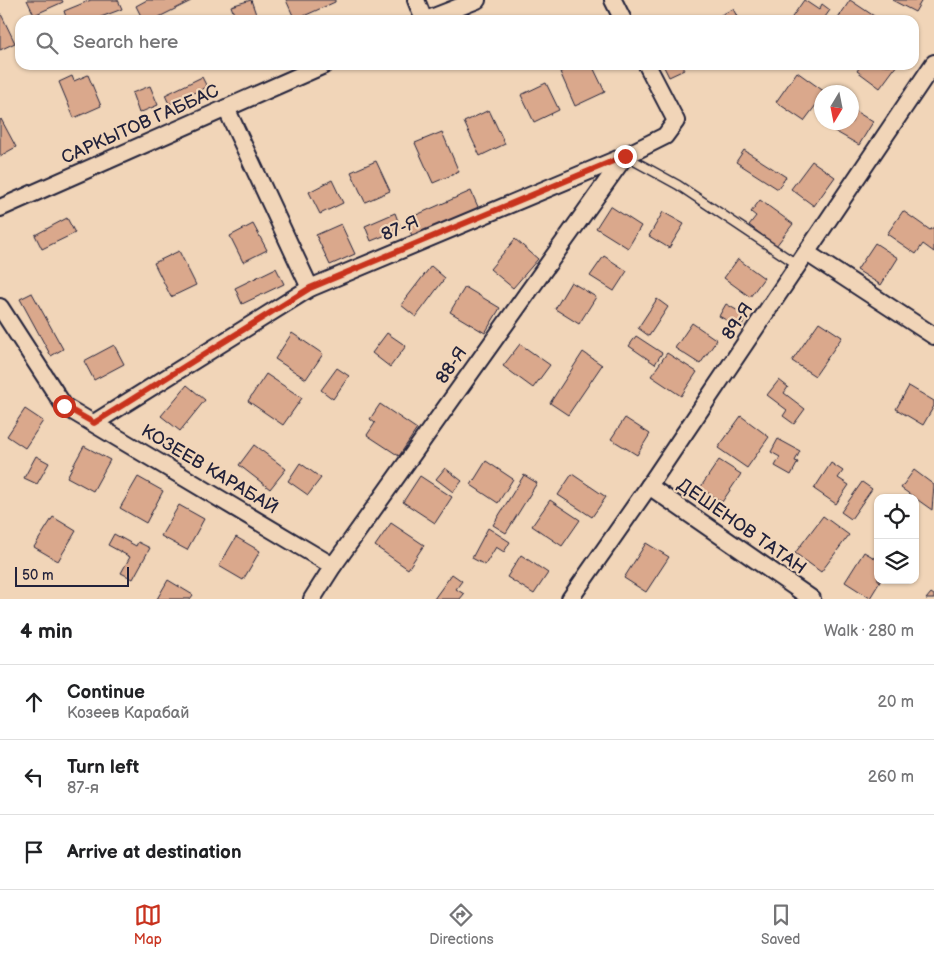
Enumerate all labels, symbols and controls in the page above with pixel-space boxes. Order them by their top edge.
search box [15,15,919,70]
icon: search [33,29,61,57]
text: Search here [73,31,178,54]
street label: САРКЫТОВ ГАББАС [58,80,222,169]
north arrow [814,85,859,130]
route end [614,145,637,168]
street label: 87-Я [378,211,422,246]
street label: 89-Я [717,299,757,344]
street label: 88-Я [431,343,472,388]
route start [53,395,76,418]
street label: КОЗЕЕВ КАРАБАЙ [137,420,282,519]
street label: ДЕШЕНОВ ТАТАН [673,474,810,579]
map controls [874,494,919,584]
button: locate [874,494,919,539]
button: layers [874,539,919,584]
scale bar [15,564,129,587]
text: 50 m [22,567,54,584]
text: 4 min [20,619,73,644]
text: Walk · 280 m [824,622,914,641]
text: Continue [67,681,145,704]
icon: ahead [20,688,48,716]
text: 20 m [878,693,914,712]
text: Козеев Карабай [67,704,189,723]
text: Turn left [67,756,139,779]
icon: left [20,763,48,791]
text: 260 m [868,768,914,787]
text: 87-я [67,779,99,798]
icon: arrive [20,838,48,866]
text: Arrive at destination [67,841,242,864]
tab: Map [134,901,162,948]
tab: Directions [429,901,494,948]
tab: Saved [761,901,800,948]

